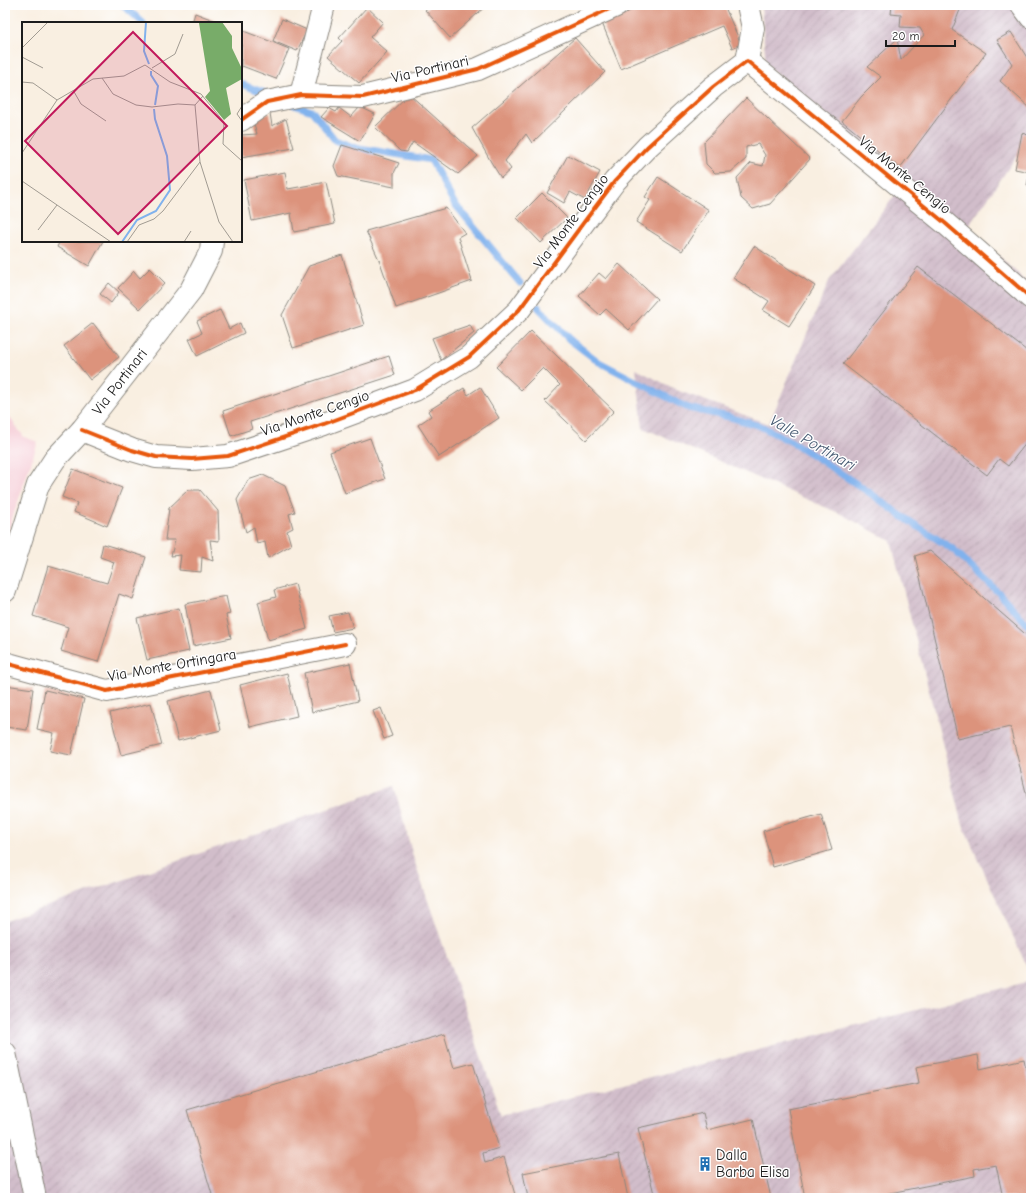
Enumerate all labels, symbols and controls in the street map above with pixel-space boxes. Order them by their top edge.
inset map [22,22,242,242]
scale bar [886,22,955,48]
text: 20 m [892,29,920,43]
street label: Via Portinari [390,51,470,87]
street label: Via Monte Cengio [855,132,955,218]
street label: Via Monte Cengio [530,170,612,272]
street label: Via Portinari [88,345,151,418]
street label: Via Monte Cengio [258,386,372,440]
water label: Valle Portinari [766,411,859,475]
street label: Via Monte Ortingara [106,645,238,685]
place label: Dalla Barba Elisa [716,1146,789,1181]
building icon: Dalla Barba Elisa [697,1156,713,1172]

